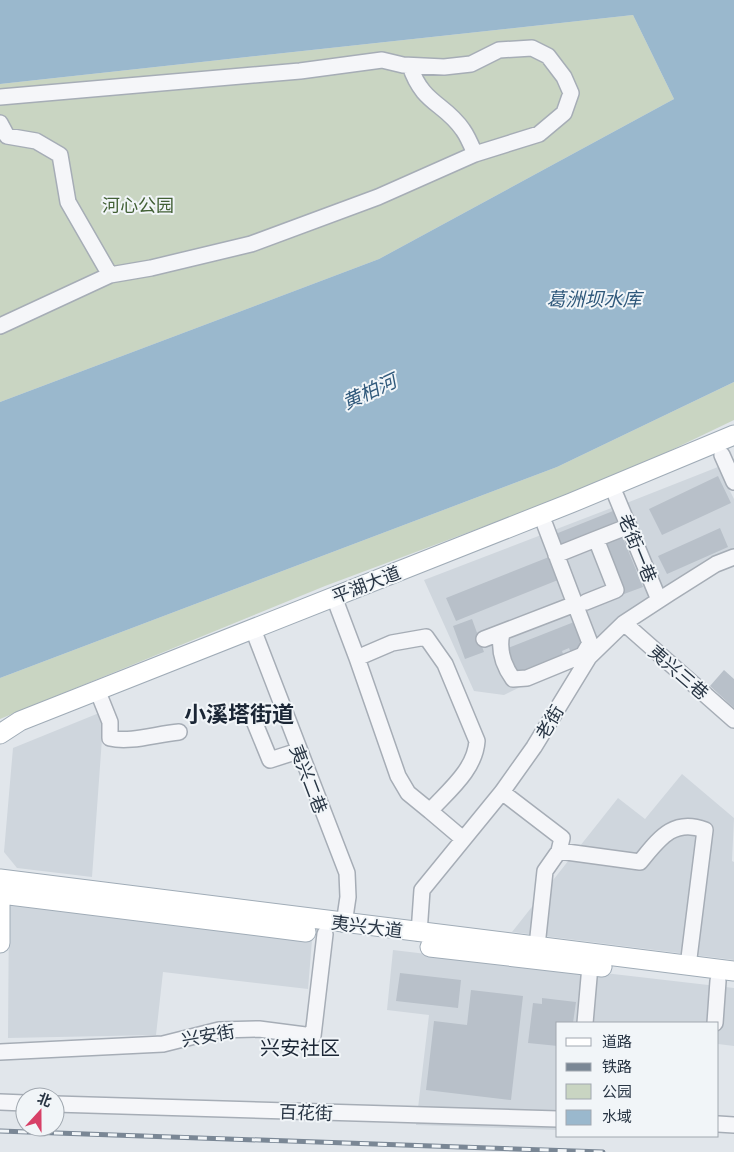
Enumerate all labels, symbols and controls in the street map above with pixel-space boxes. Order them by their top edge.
park label: 河心公园 [102,194,174,216]
water label: 葛洲坝水库 [546,287,644,310]
water label: 黄柏河 [338,367,403,413]
street label: 老街一巷 [614,511,662,585]
street label: 平湖大道 [328,561,404,607]
street label: 夷兴三巷 [645,640,713,704]
district label: 小溪塔街道 [184,700,294,727]
street label: 老街 [530,701,568,743]
street label: 夷兴二巷 [286,741,332,817]
street label: 夷兴大道 [330,911,404,941]
street label: 兴安街 [180,1019,236,1051]
legend [556,1022,719,1137]
text: 道路 [602,1032,632,1050]
district label: 兴安社区 [260,1035,340,1059]
text: 铁路 [602,1057,632,1075]
text: 公园 [602,1082,632,1100]
north arrow [15,1087,65,1137]
text: 北 [35,1089,54,1110]
street label: 百花街 [279,1100,333,1124]
text: 水域 [602,1107,632,1125]

